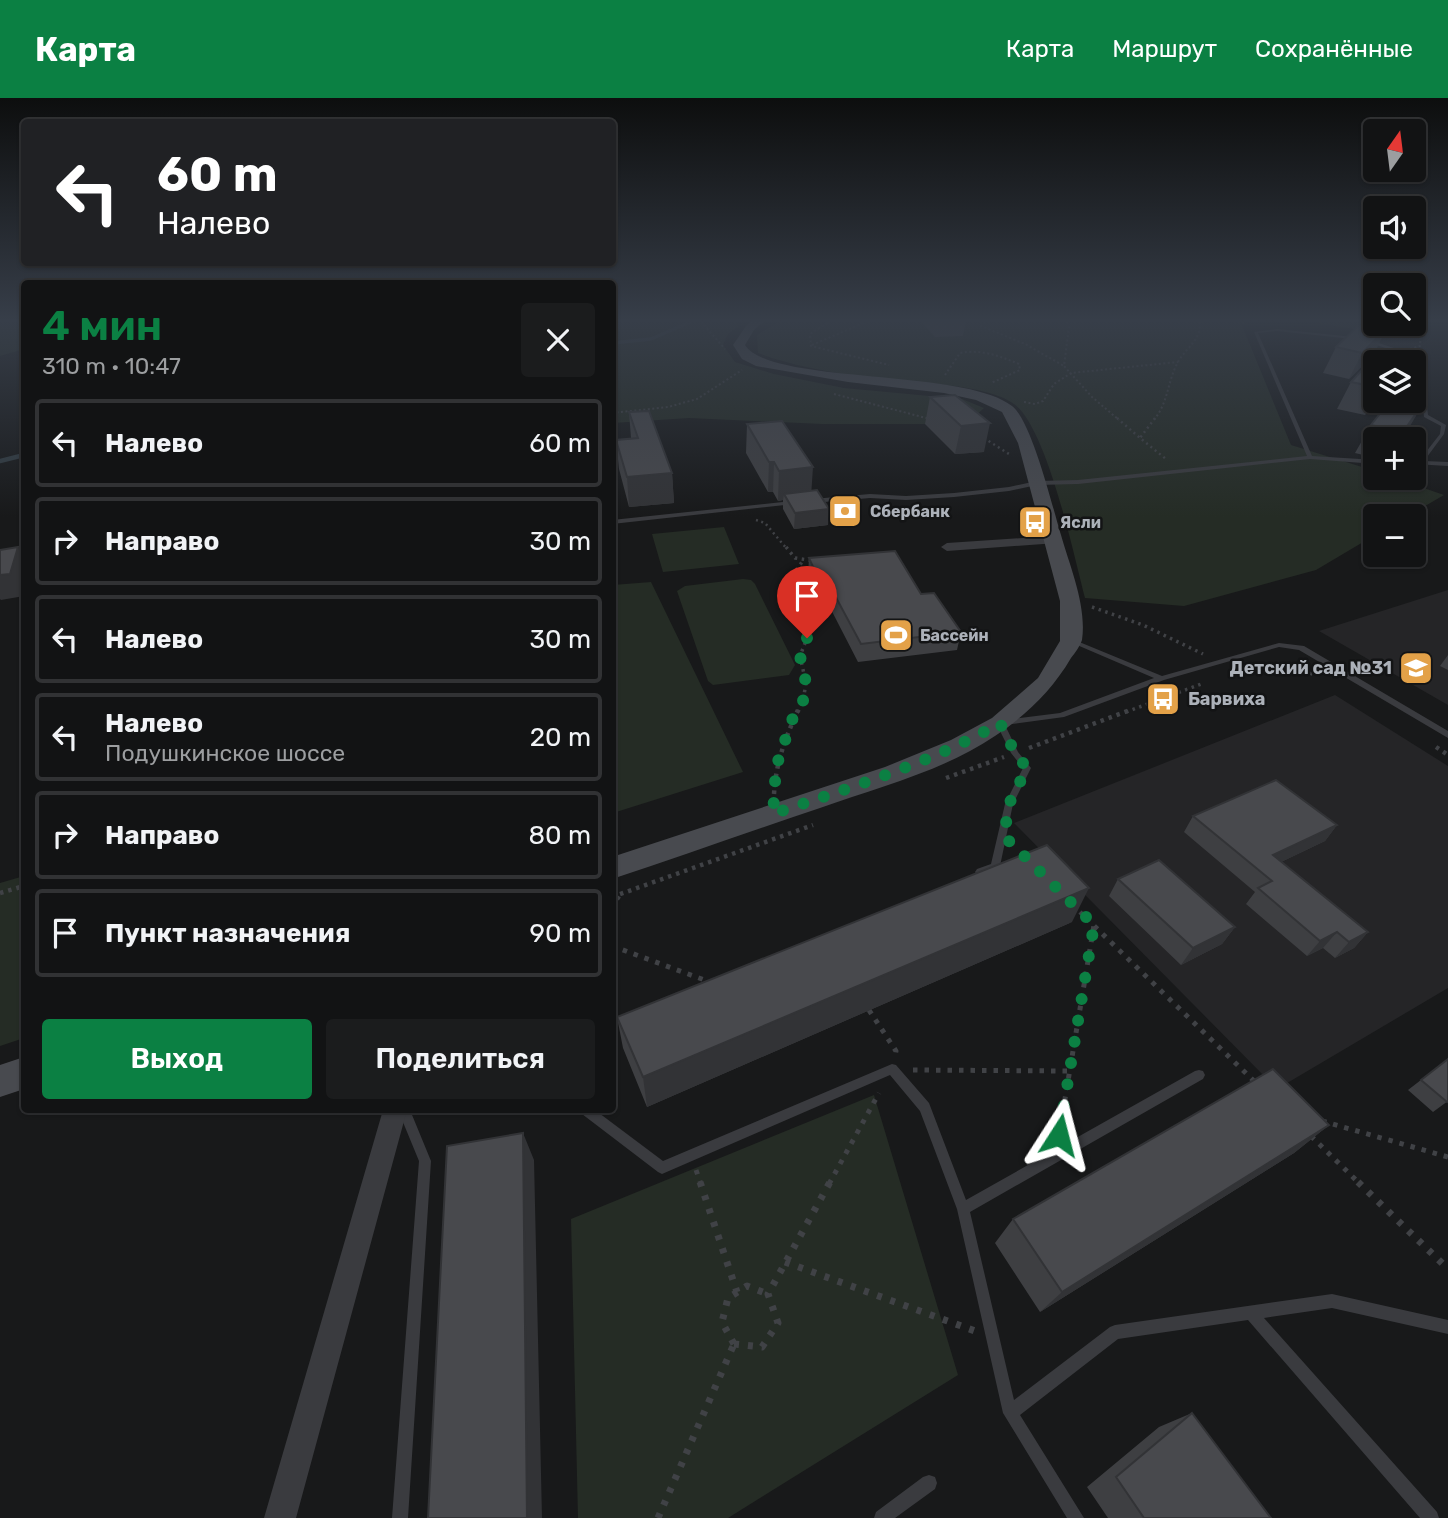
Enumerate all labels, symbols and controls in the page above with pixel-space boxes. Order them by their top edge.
text: Карта [35,30,136,69]
text: Карта [1006,35,1074,63]
text: Маршрут [1112,35,1217,63]
text: Сохранённые [1255,35,1413,63]
north arrow [1363,119,1426,182]
map controls [1363,119,1426,567]
text: 60 m [157,145,278,203]
icon: left [42,147,133,238]
button: sound [1363,196,1426,259]
text: Налево [157,204,270,242]
button: search [1363,273,1426,336]
text: 4 мин [42,301,162,351]
button: close [521,303,595,377]
button: layers [1363,350,1426,413]
text: 310 m · 10:47 [42,352,181,380]
icon: left [46,424,84,462]
button: + [1363,427,1426,490]
text: Налево [105,428,203,459]
text: 60 m [529,428,591,459]
bank icon: Сбербанк [826,492,864,530]
place label: Сбербанк [870,502,950,521]
bus stop icon: Ясли [1016,503,1054,541]
button: − [1363,504,1426,567]
place label: Ясли [1060,513,1101,532]
icon: right [46,522,84,560]
text: Направо [105,526,219,557]
text: 30 m [529,526,591,557]
pin [777,566,837,638]
icon: arrive [788,577,826,615]
sports icon: Бассейн [877,616,915,654]
icon: left [46,620,84,658]
text: Налево [105,624,203,655]
text: 30 m [529,624,591,655]
place label: Бассейн [920,626,989,645]
school or university icon: Детский сад №31 [1397,649,1435,687]
place label: Детский сад №31 [1230,657,1392,679]
bus stop icon: Барвиха [1144,680,1182,718]
place label: Барвиха [1188,688,1265,710]
text: Налево [105,708,203,739]
icon: left [46,718,84,756]
text: 20 m [530,722,591,753]
text: Подушкинское шоссе [105,739,345,767]
icon: right [46,816,84,854]
text: Направо [105,820,219,851]
text: 80 m [528,820,591,851]
icon: arrive [46,914,84,952]
text: Пункт назначения [105,918,350,949]
text: 90 m [530,918,591,949]
button: Выход [42,1019,312,1099]
button: Поделиться [326,1019,595,1099]
position arrow [1022,1098,1096,1172]

